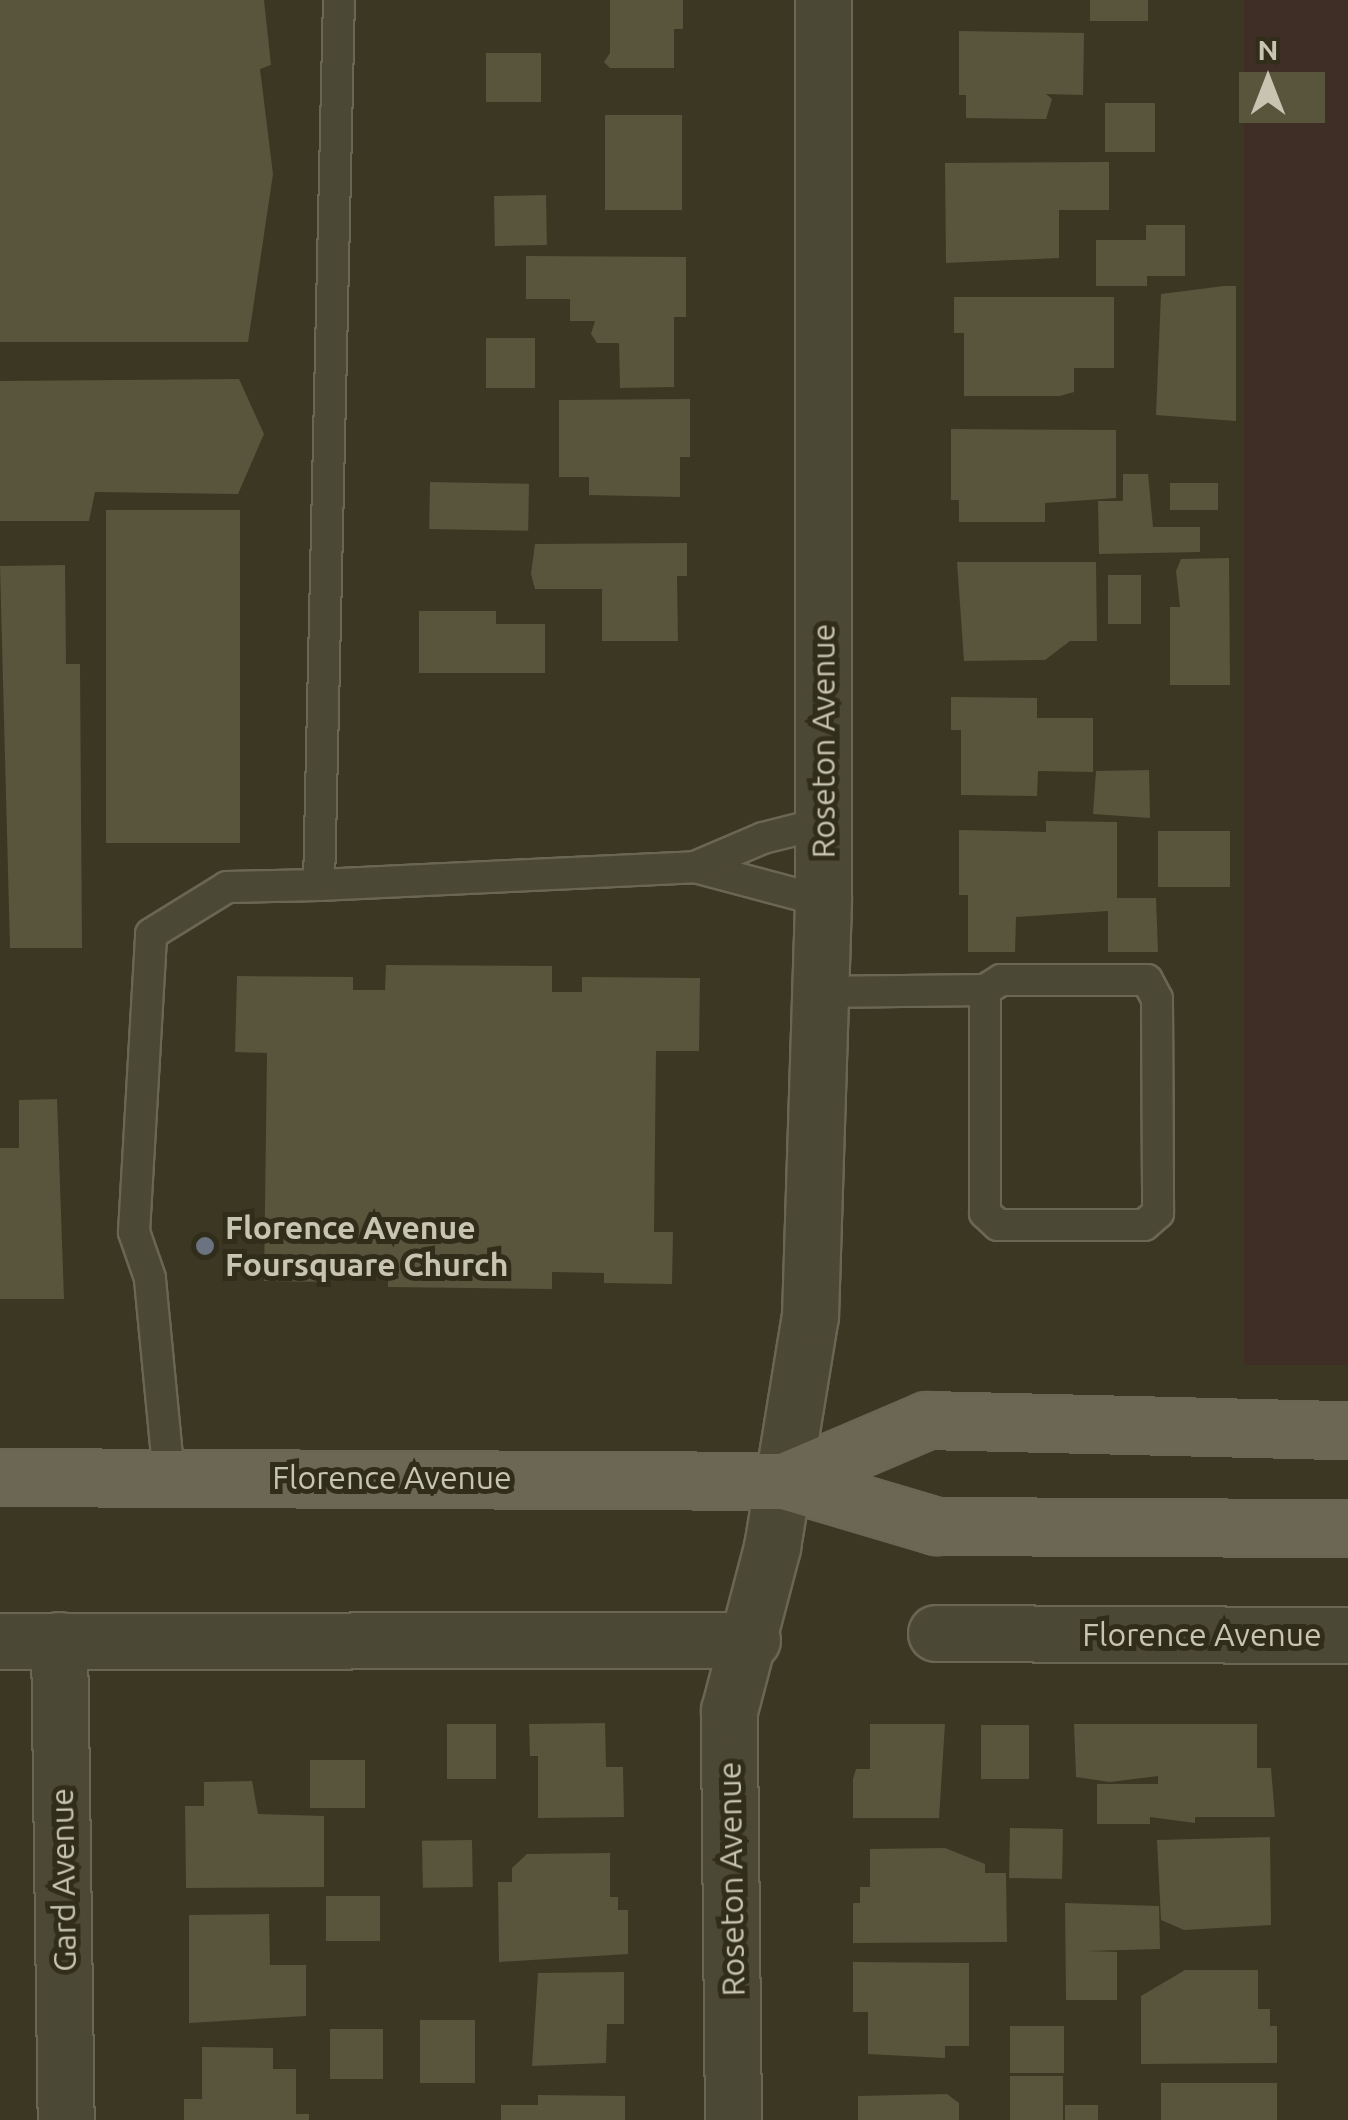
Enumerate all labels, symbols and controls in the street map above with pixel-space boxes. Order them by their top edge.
north arrow [1218,30,1318,130]
text: N [1258,34,1278,65]
street label: Roseton Avenue [804,624,842,858]
place label: Florence Avenue Foursquare Church [225,1209,508,1284]
marker: Florence Avenue Foursquare Church [194,1235,216,1257]
street label: Florence Avenue [272,1458,512,1496]
street label: Florence Avenue [1082,1615,1322,1653]
street label: Roseton Avenue [710,1761,752,1997]
street label: Gard Avenue [42,1788,84,1972]

